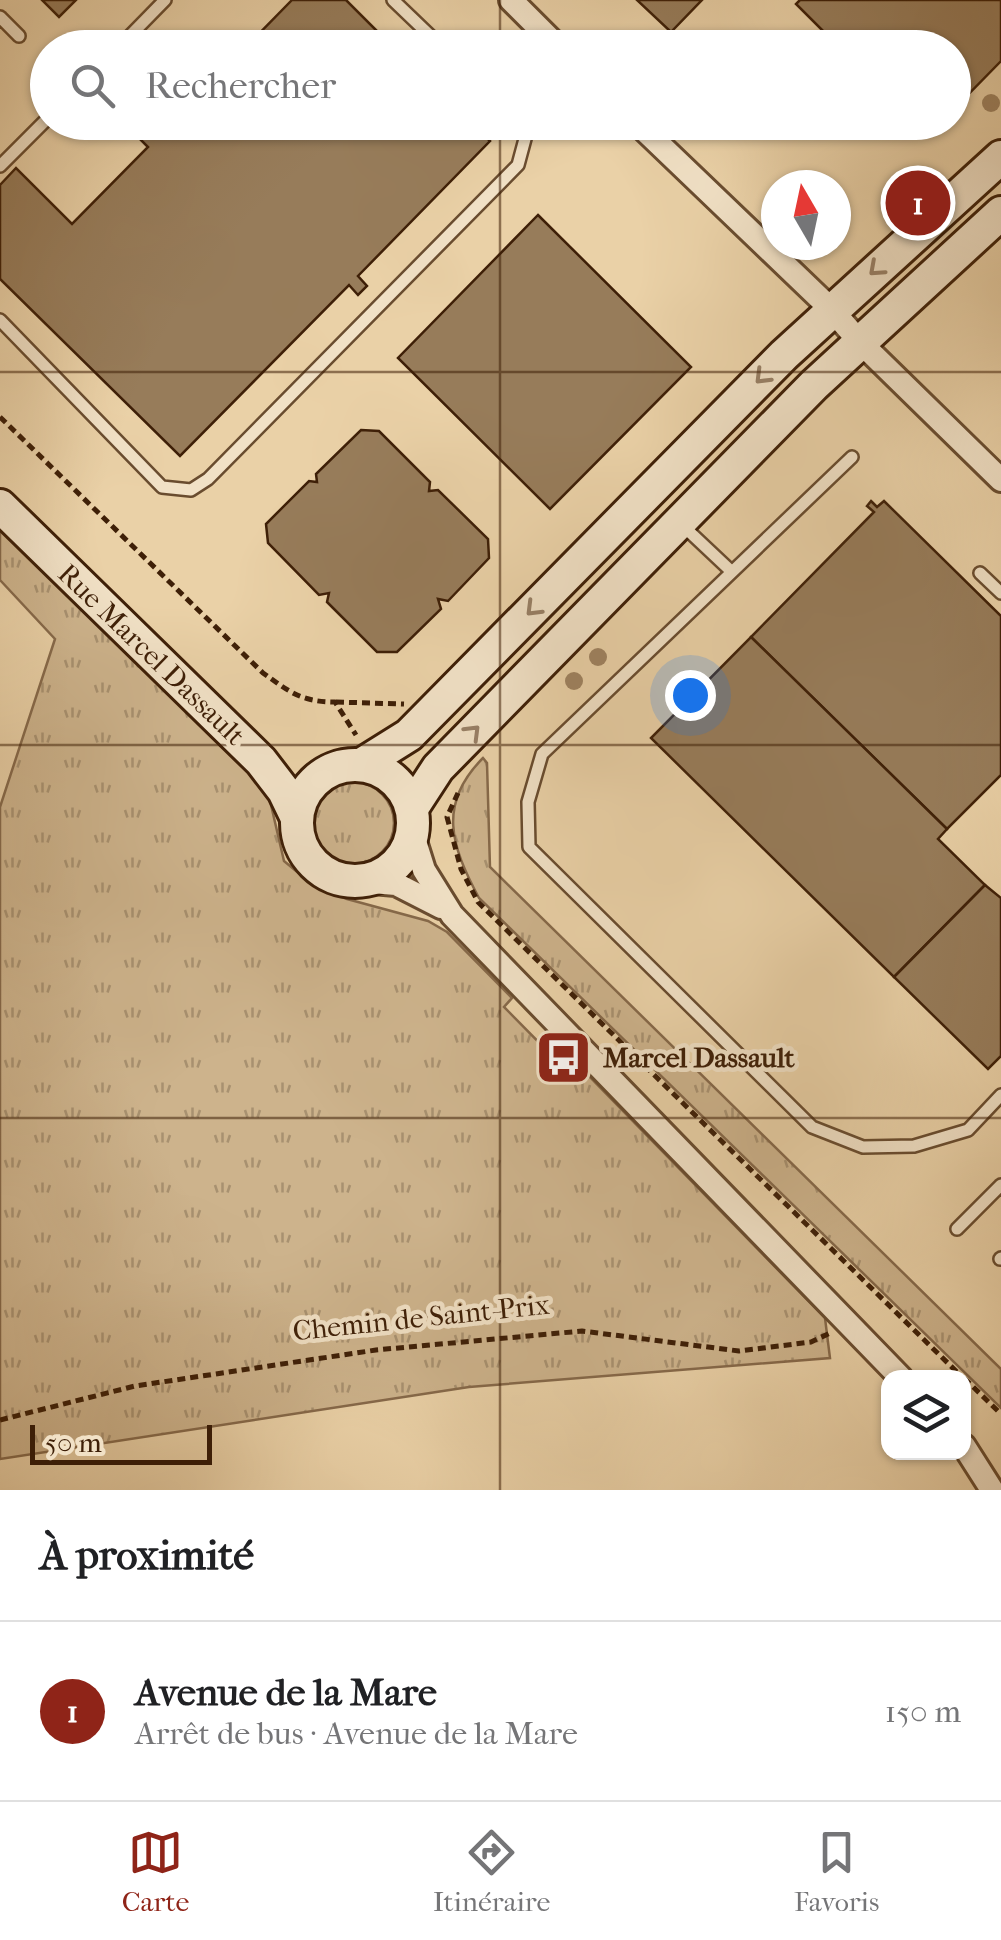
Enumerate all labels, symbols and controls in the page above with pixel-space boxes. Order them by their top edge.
search box [30,30,971,140]
icon: search [65,58,120,113]
text: Rechercher [145,63,336,108]
pin: 1 [886,166,950,240]
north arrow [761,170,851,260]
one-way arrow [869,257,888,275]
one-way arrow [755,366,773,384]
street label: Rue Marcel Dassault [51,557,252,752]
one-way arrow [527,597,545,615]
your location [665,670,716,721]
one-way arrow [461,726,479,744]
bus stop icon: Marcel Dassault [534,1027,594,1087]
place label: Marcel Dassault [603,1041,795,1074]
street label: Chemin de Saint-Prix [291,1288,551,1347]
map controls [881,1370,971,1460]
button: layers [881,1370,971,1460]
scale bar [30,1420,212,1464]
text: 50 m [45,1426,102,1459]
text: À proximité [40,1531,254,1580]
text: Avenue de la Mare [135,1670,437,1715]
text: 1 [67,1693,78,1730]
text: 150 m [885,1693,961,1730]
text: Arrêt de bus · Avenue de la Mare [135,1715,578,1752]
tab: Carte [122,1825,189,1918]
tab: Itinéraire [433,1825,550,1918]
tab: Favoris [794,1825,879,1918]

